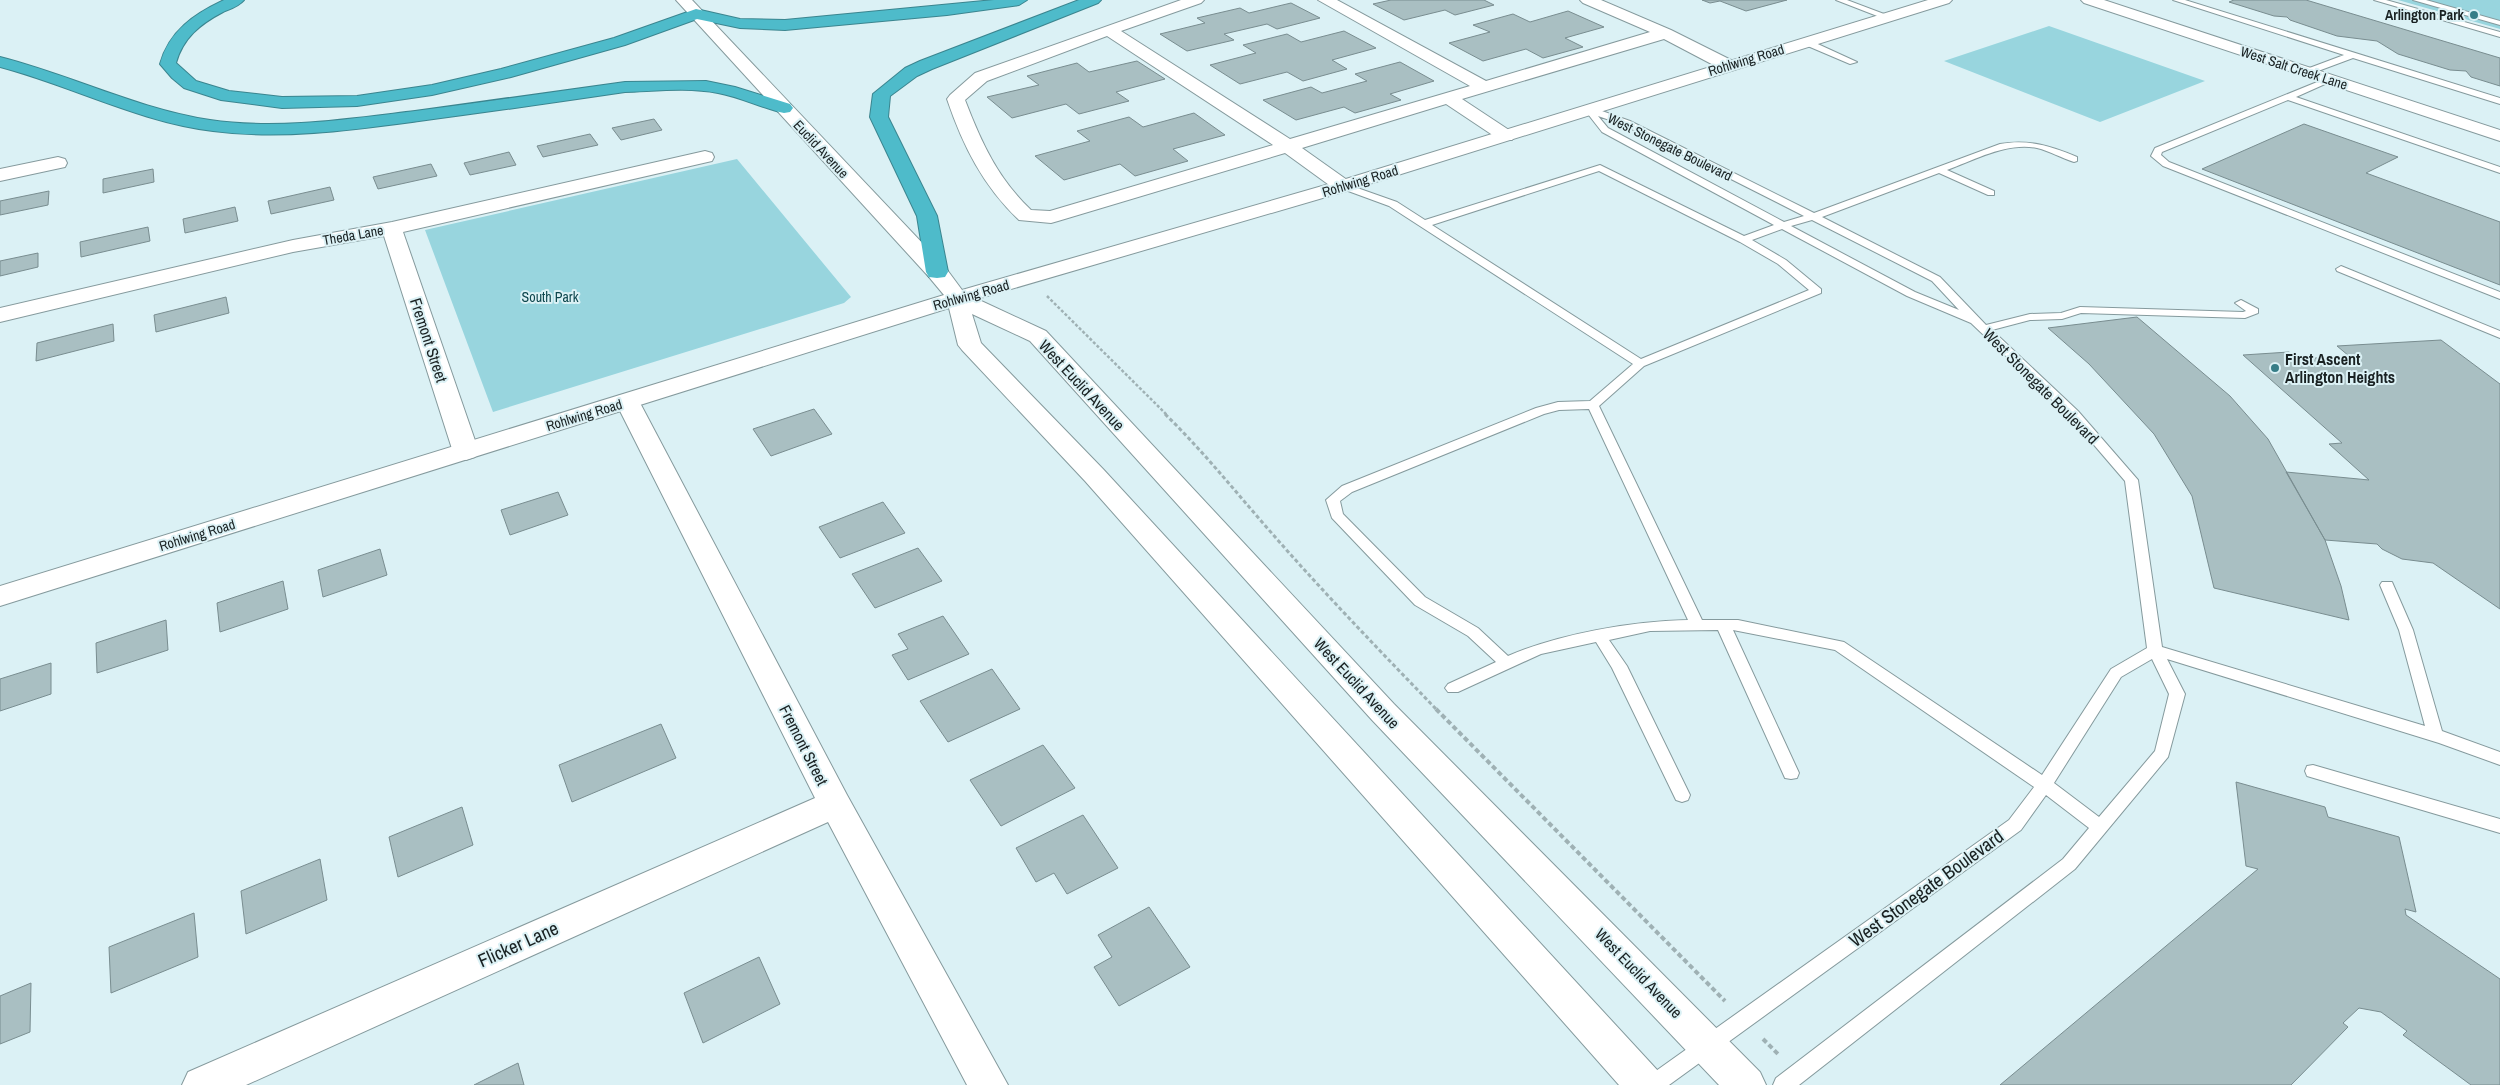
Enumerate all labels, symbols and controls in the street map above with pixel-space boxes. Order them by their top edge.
place label: Arlington Park [2385,6,2465,24]
marker: Arlington Park [2468,9,2480,21]
street label: Rohlwing Road [1706,40,1786,80]
street label: West Salt Creek Lane [2238,42,2350,94]
street label: West Stonegate Boulevard [1605,109,1735,185]
street label: Euclid Avenue [789,116,853,182]
street label: Rohlwing Road [1320,161,1400,201]
street label: Theda Lane [321,221,385,249]
street label: Rohlwing Road [931,276,1011,314]
park label: South Park [522,288,579,306]
street label: Fremont Street [405,295,453,385]
street label: West Stonegate Boulevard [1978,323,2104,449]
street label: West Euclid Avenue [1034,335,1130,435]
place label: First Ascent Arlington Heights [2285,348,2395,388]
marker: First Ascent Arlington Heights [2269,362,2281,374]
street label: Rohlwing Road [544,395,624,435]
street label: Rohlwing Road [157,515,237,555]
street label: West Euclid Avenue [1309,633,1405,733]
street label: Fremont Street [774,701,834,789]
street label: West Stonegate Boulevard [1843,823,2009,953]
street label: Flicker Lane [474,915,562,973]
street label: West Euclid Avenue [1590,923,1688,1023]

